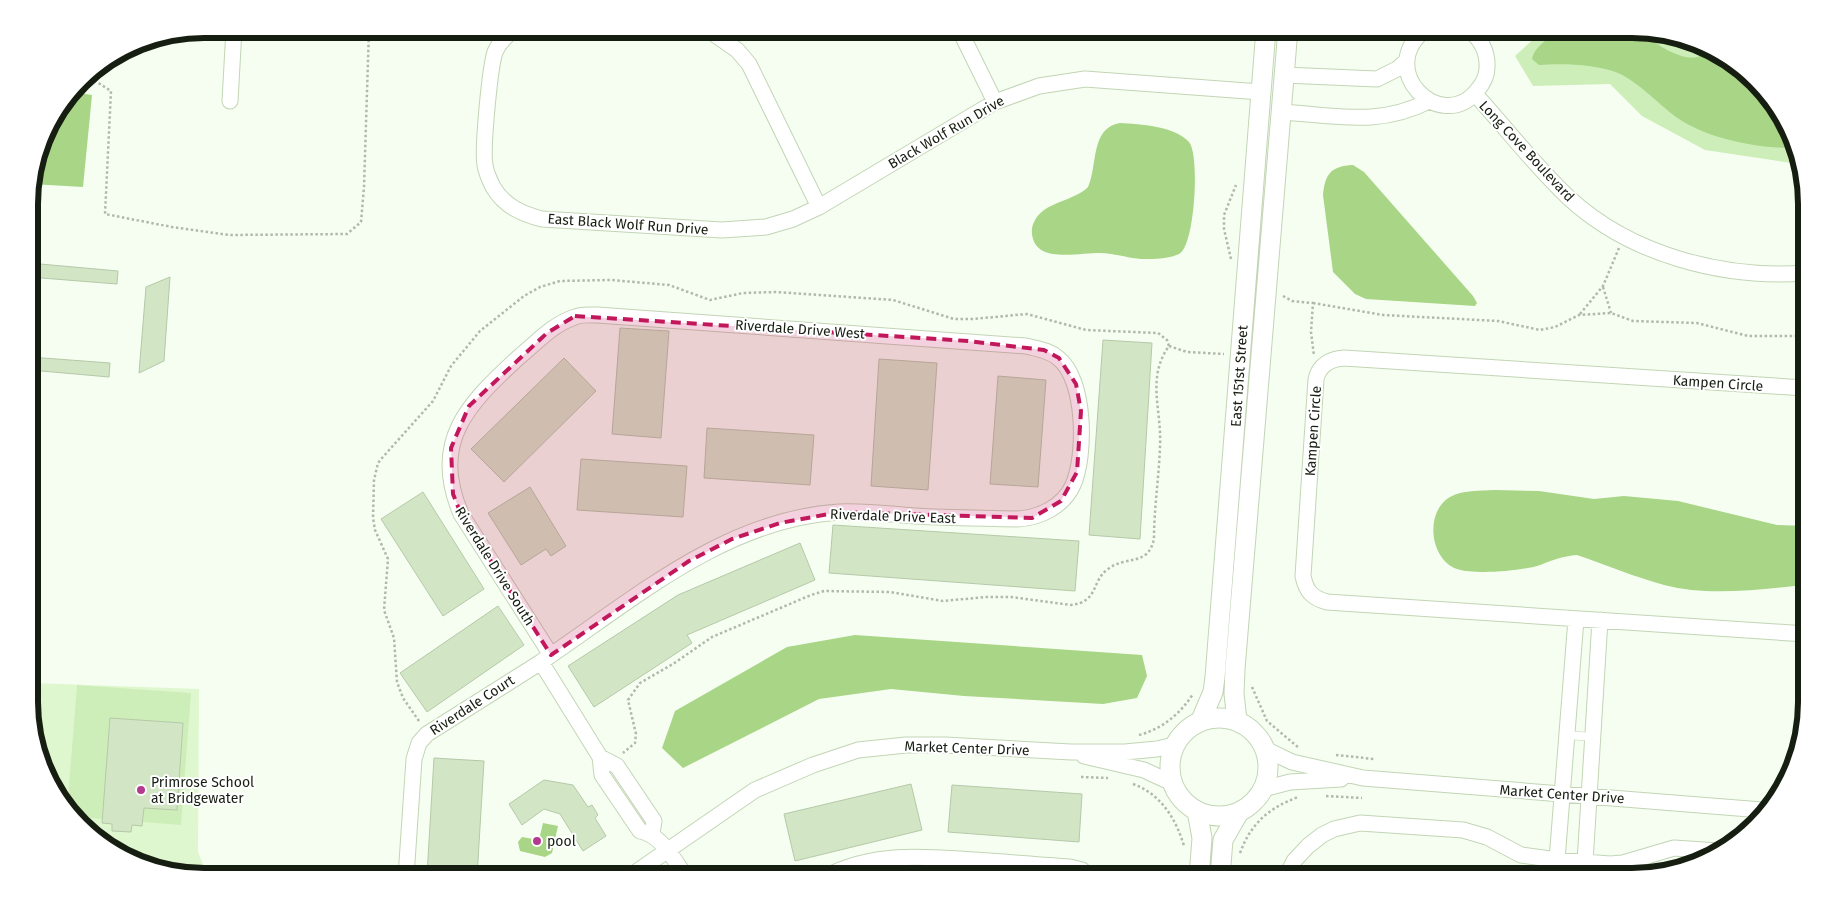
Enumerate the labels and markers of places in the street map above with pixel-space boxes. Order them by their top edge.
place label: Primrose School at Bridgewater [151,774,254,807]
marker: Primrose School at Bridgewater [135,784,147,796]
place label: pool [547,833,576,850]
marker: pool [531,835,543,847]

